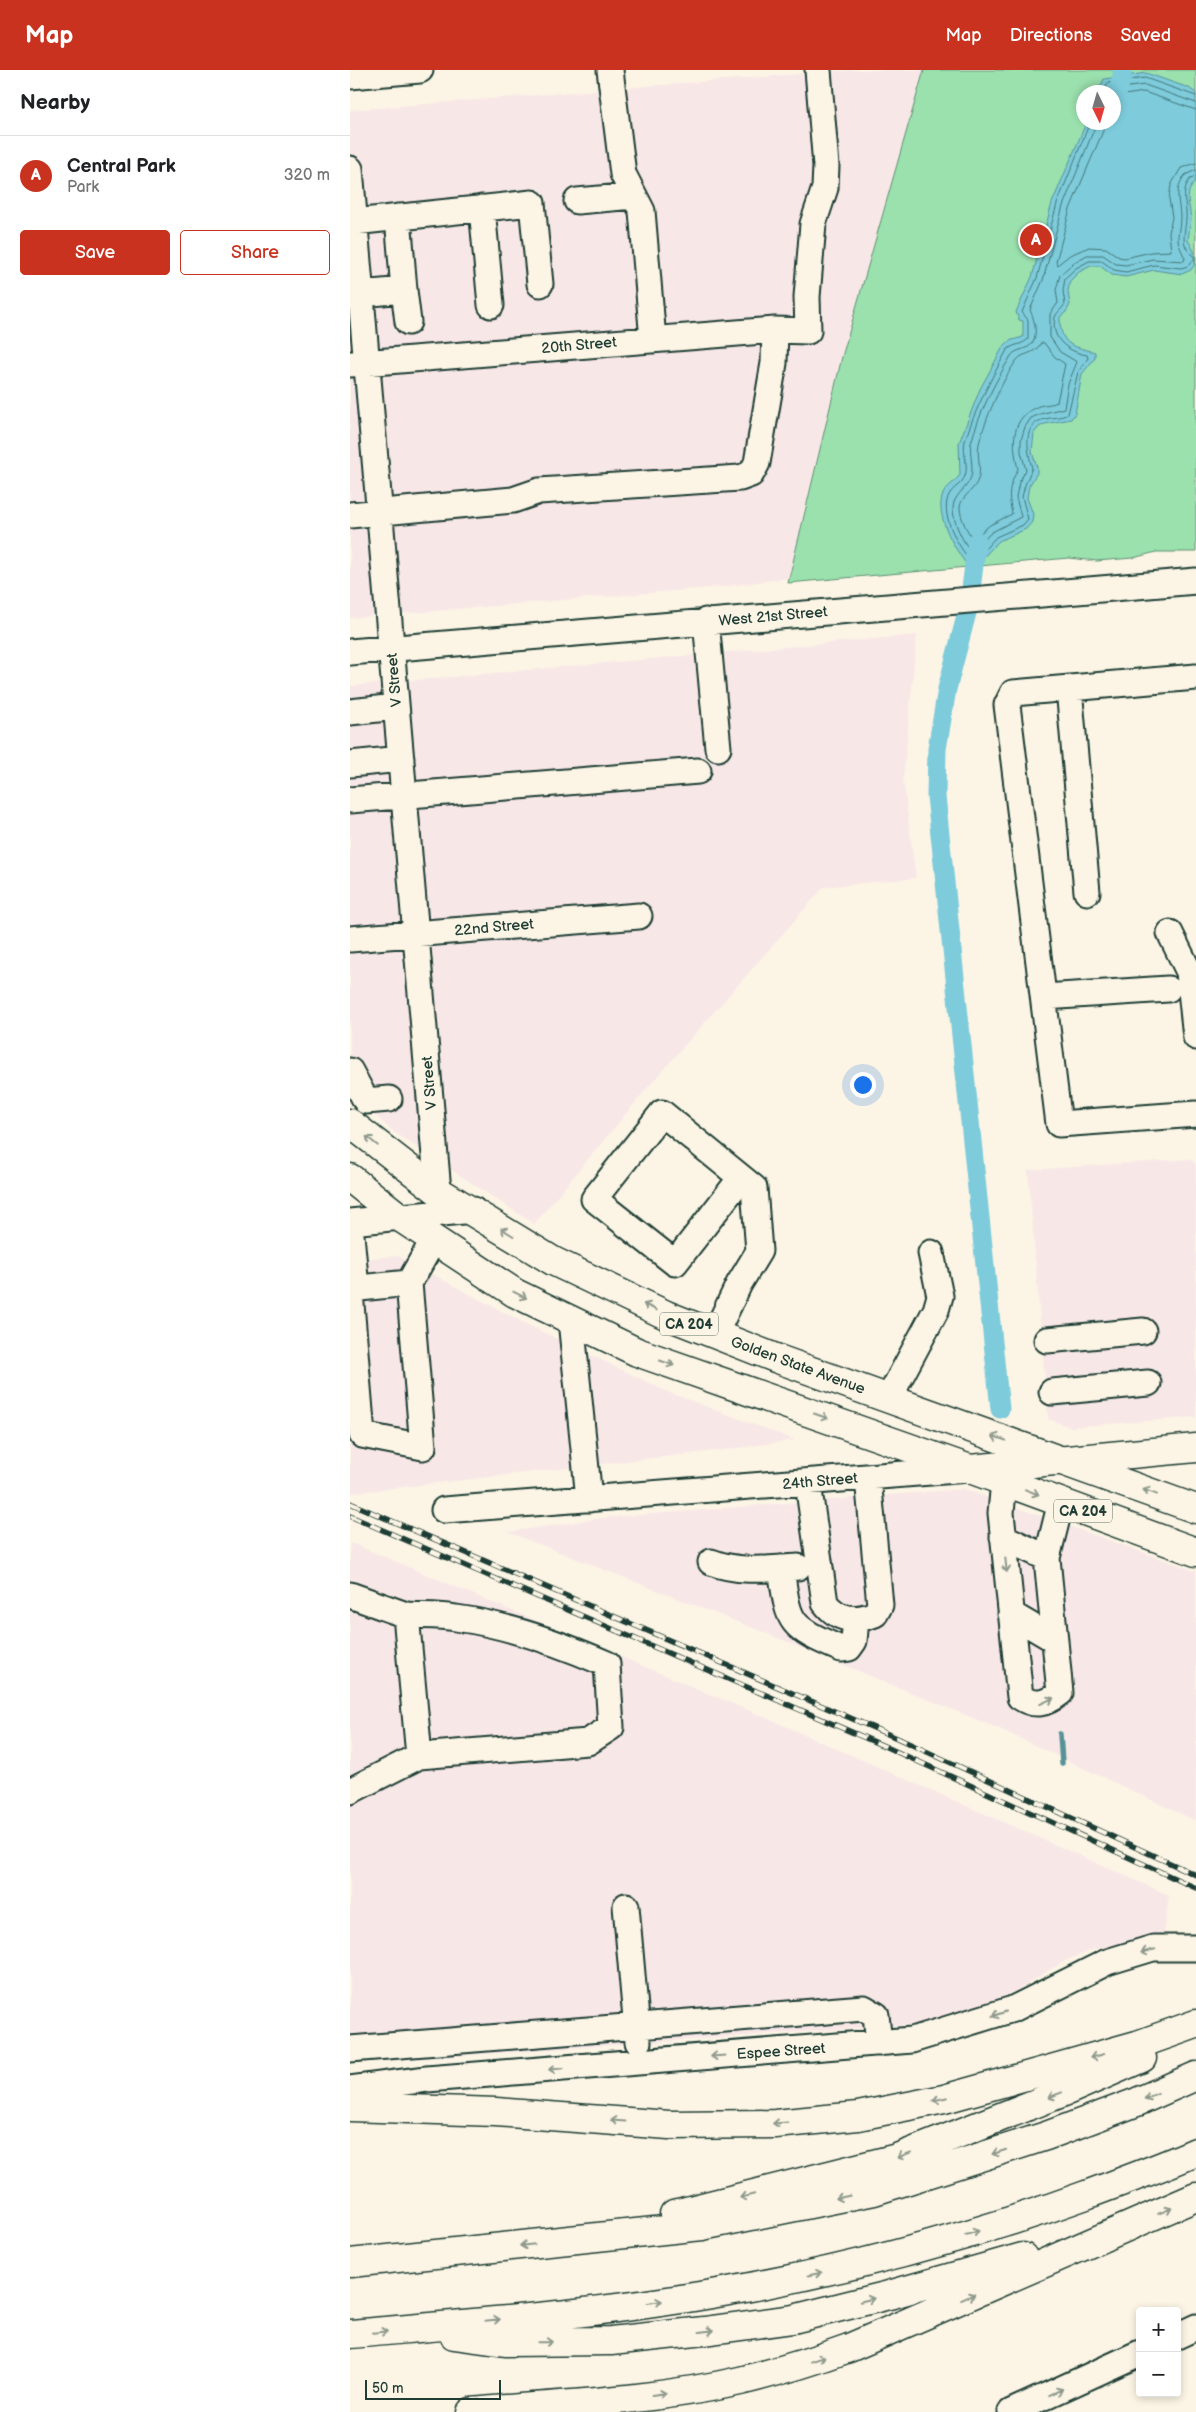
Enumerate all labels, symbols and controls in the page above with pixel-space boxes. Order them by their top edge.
text: Map [25,21,73,50]
text: Map [946,25,982,46]
text: Directions [1010,25,1092,46]
text: Saved [1120,25,1171,46]
north arrow [1076,85,1121,130]
text: Nearby [20,90,90,115]
text: Central Park [67,155,176,178]
text: A [31,166,41,185]
text: 320 m [284,166,330,185]
text: Park [67,178,99,197]
pin: A [1020,221,1052,259]
button: Save [20,230,170,275]
button: Share [180,230,330,275]
street label: 20th Street [541,333,618,358]
street label: West 21st Street [718,602,829,631]
street label: V Street [383,652,406,708]
street label: 22nd Street [454,915,535,940]
street label: V Street [418,1055,441,1111]
your location [850,1072,876,1098]
one-way arrow [366,1136,379,1147]
one-way arrow [500,1226,514,1236]
one-way arrow [512,1291,527,1300]
one-way arrow [643,1302,658,1312]
road number: CA 204 [660,1312,718,1336]
street label: Golden State Avenue [728,1332,868,1399]
one-way arrow [659,1358,675,1368]
one-way arrow [813,1412,828,1421]
one-way arrow [991,1433,1007,1442]
street label: 24th Street [782,1469,859,1494]
one-way arrow [1143,1487,1158,1496]
one-way arrow [1024,1488,1040,1497]
road number: CA 204 [1054,1500,1112,1522]
one-way arrow [1001,1557,1011,1573]
one-way arrow [1039,1695,1054,1705]
one-way arrow [1140,1946,1156,1956]
one-way arrow [991,2010,1007,2019]
street label: Espee Street [736,2039,826,2064]
one-way arrow [711,2051,727,2061]
one-way arrow [1089,2052,1105,2061]
one-way arrow [549,2064,565,2073]
one-way arrow [1048,2091,1063,2101]
one-way arrow [1144,2091,1159,2101]
one-way arrow [933,2095,949,2104]
one-way arrow [610,2116,626,2126]
one-way arrow [772,2119,788,2128]
one-way arrow [992,2148,1007,2157]
one-way arrow [897,2151,912,2160]
one-way arrow [739,2192,755,2201]
one-way arrow [835,2193,851,2202]
one-way arrow [1157,2205,1172,2215]
one-way arrow [963,2227,979,2237]
one-way arrow [519,2240,535,2250]
one-way arrow [806,2269,822,2278]
one-way arrow [960,2291,975,2301]
one-way arrow [858,2295,874,2305]
one-way arrow [646,2297,662,2307]
map controls [1136,2307,1181,2397]
button: + [1136,2307,1181,2352]
one-way arrow [485,2315,501,2325]
one-way arrow [699,2326,715,2336]
one-way arrow [372,2327,388,2336]
one-way arrow [537,2337,553,2346]
button: − [1136,2352,1181,2397]
one-way arrow [809,2354,825,2363]
scale bar [365,2377,501,2400]
text: 50 m [372,2380,404,2397]
one-way arrow [1048,2386,1063,2396]
one-way arrow [651,2389,667,2399]

